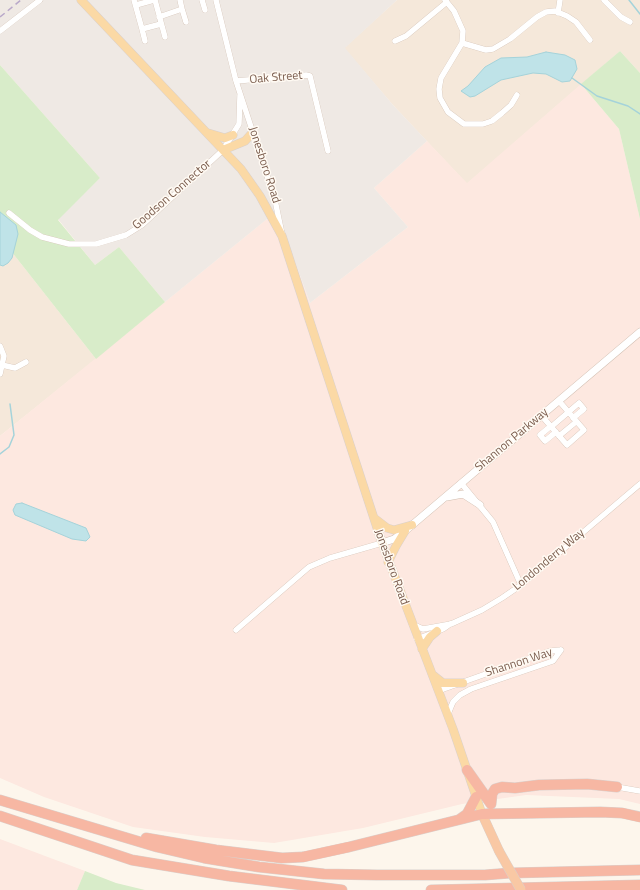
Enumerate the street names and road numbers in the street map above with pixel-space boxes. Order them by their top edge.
street label: Oak Street [249,69,303,87]
street label: Jonesboro Road [245,125,283,205]
street label: Goodson Connector [130,157,214,233]
street label: Shannon Parkway [472,405,552,475]
street label: Londonderry Way [510,526,588,594]
street label: Jonesboro Road [371,527,411,607]
street label: Shannon Way [484,645,554,681]

